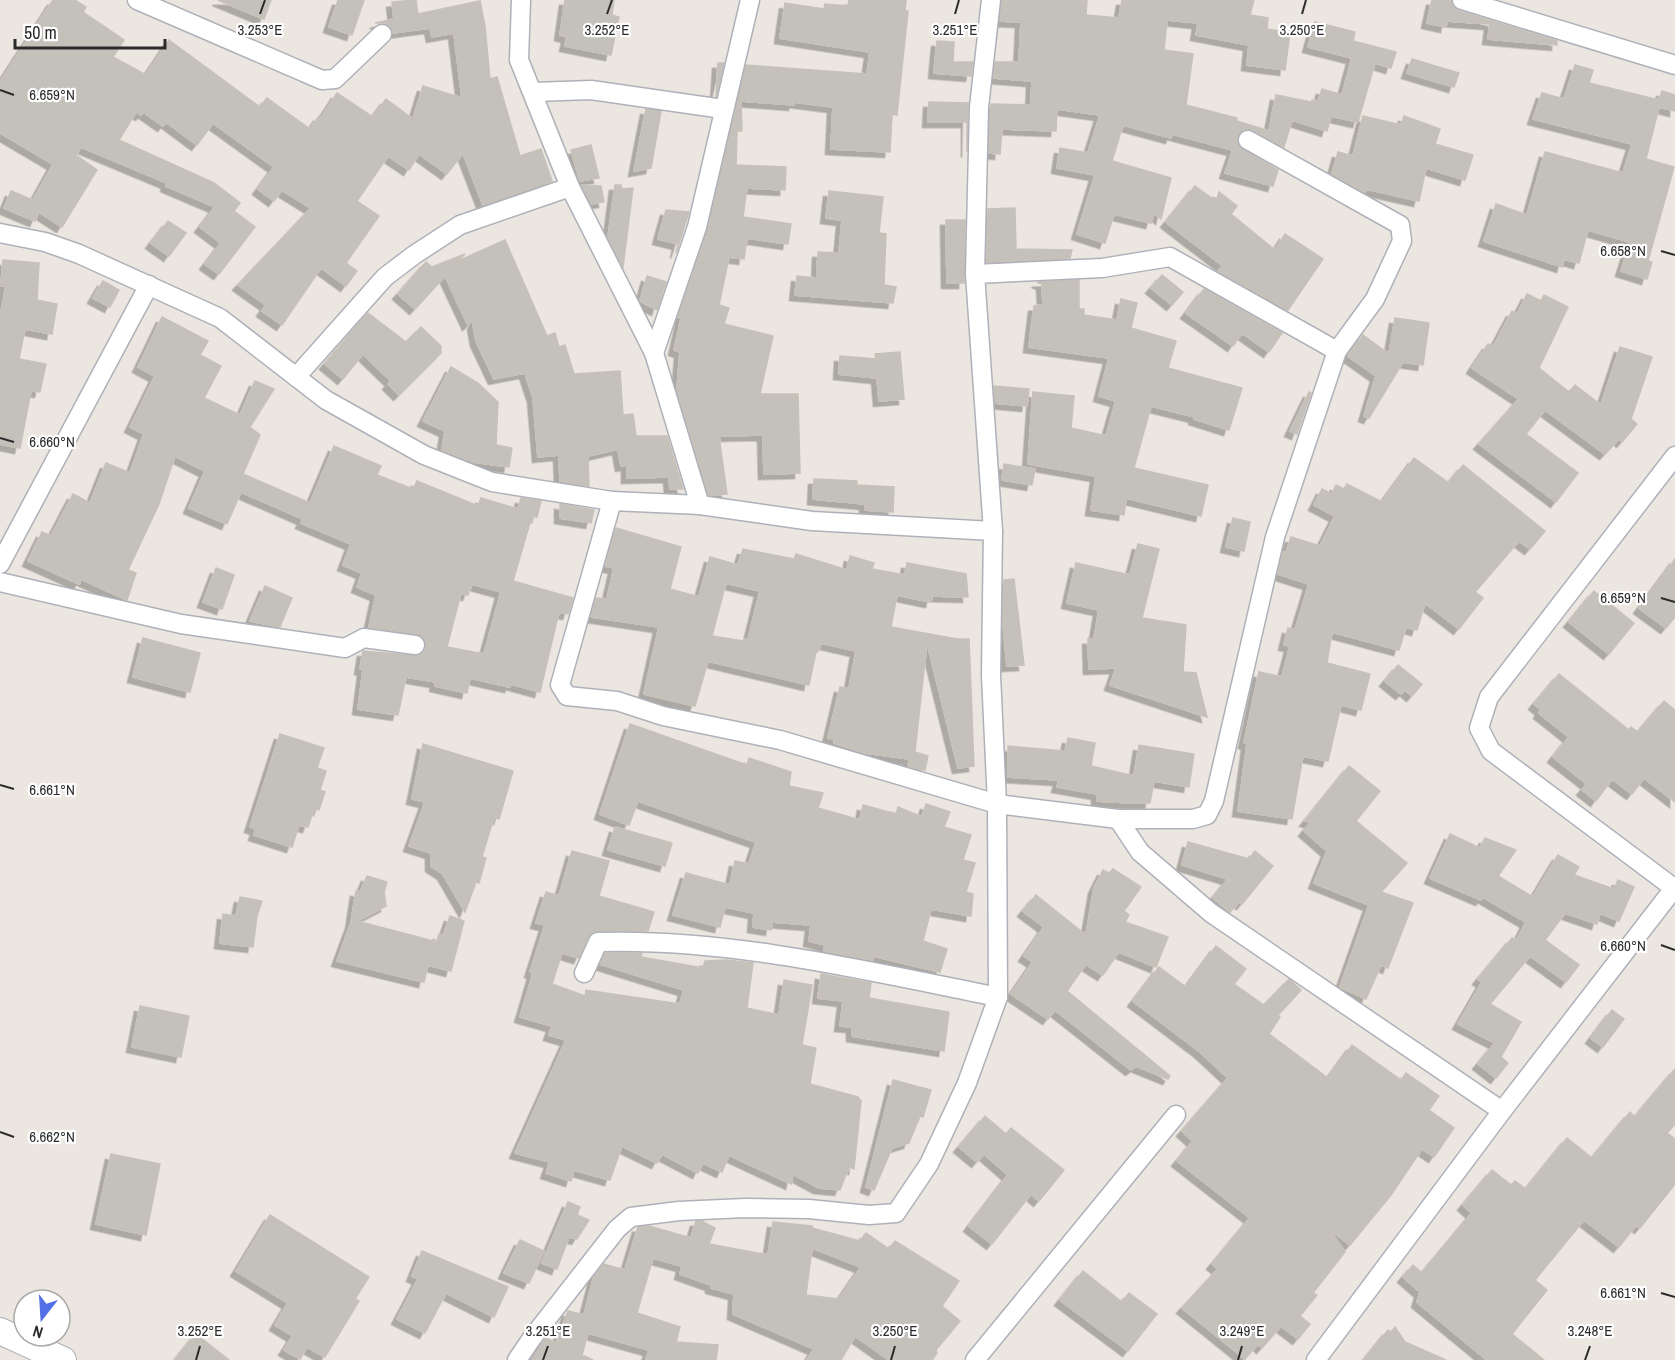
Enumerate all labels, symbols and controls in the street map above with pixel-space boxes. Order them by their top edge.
scale bar [15,12,165,50]
text: 3.253°E [238,19,283,40]
text: 3.252°E [585,19,630,40]
text: 3.251°E [933,19,978,40]
text: 3.250°E [1280,19,1325,40]
text: 50 m [24,20,57,45]
text: 6.659°N [29,84,75,105]
text: 6.658°N [1600,240,1646,261]
text: 6.660°N [29,431,75,452]
text: 6.659°N [1600,587,1646,608]
text: 6.661°N [29,779,75,800]
text: 6.660°N [1600,935,1646,956]
text: 6.662°N [29,1126,75,1147]
text: 6.661°N [1600,1282,1646,1303]
north arrow [12,1288,72,1348]
text: N [30,1320,45,1344]
text: 3.252°E [178,1320,223,1341]
text: 3.251°E [526,1320,571,1341]
text: 3.250°E [873,1320,918,1341]
text: 3.249°E [1220,1320,1265,1341]
text: 3.248°E [1568,1320,1613,1341]

